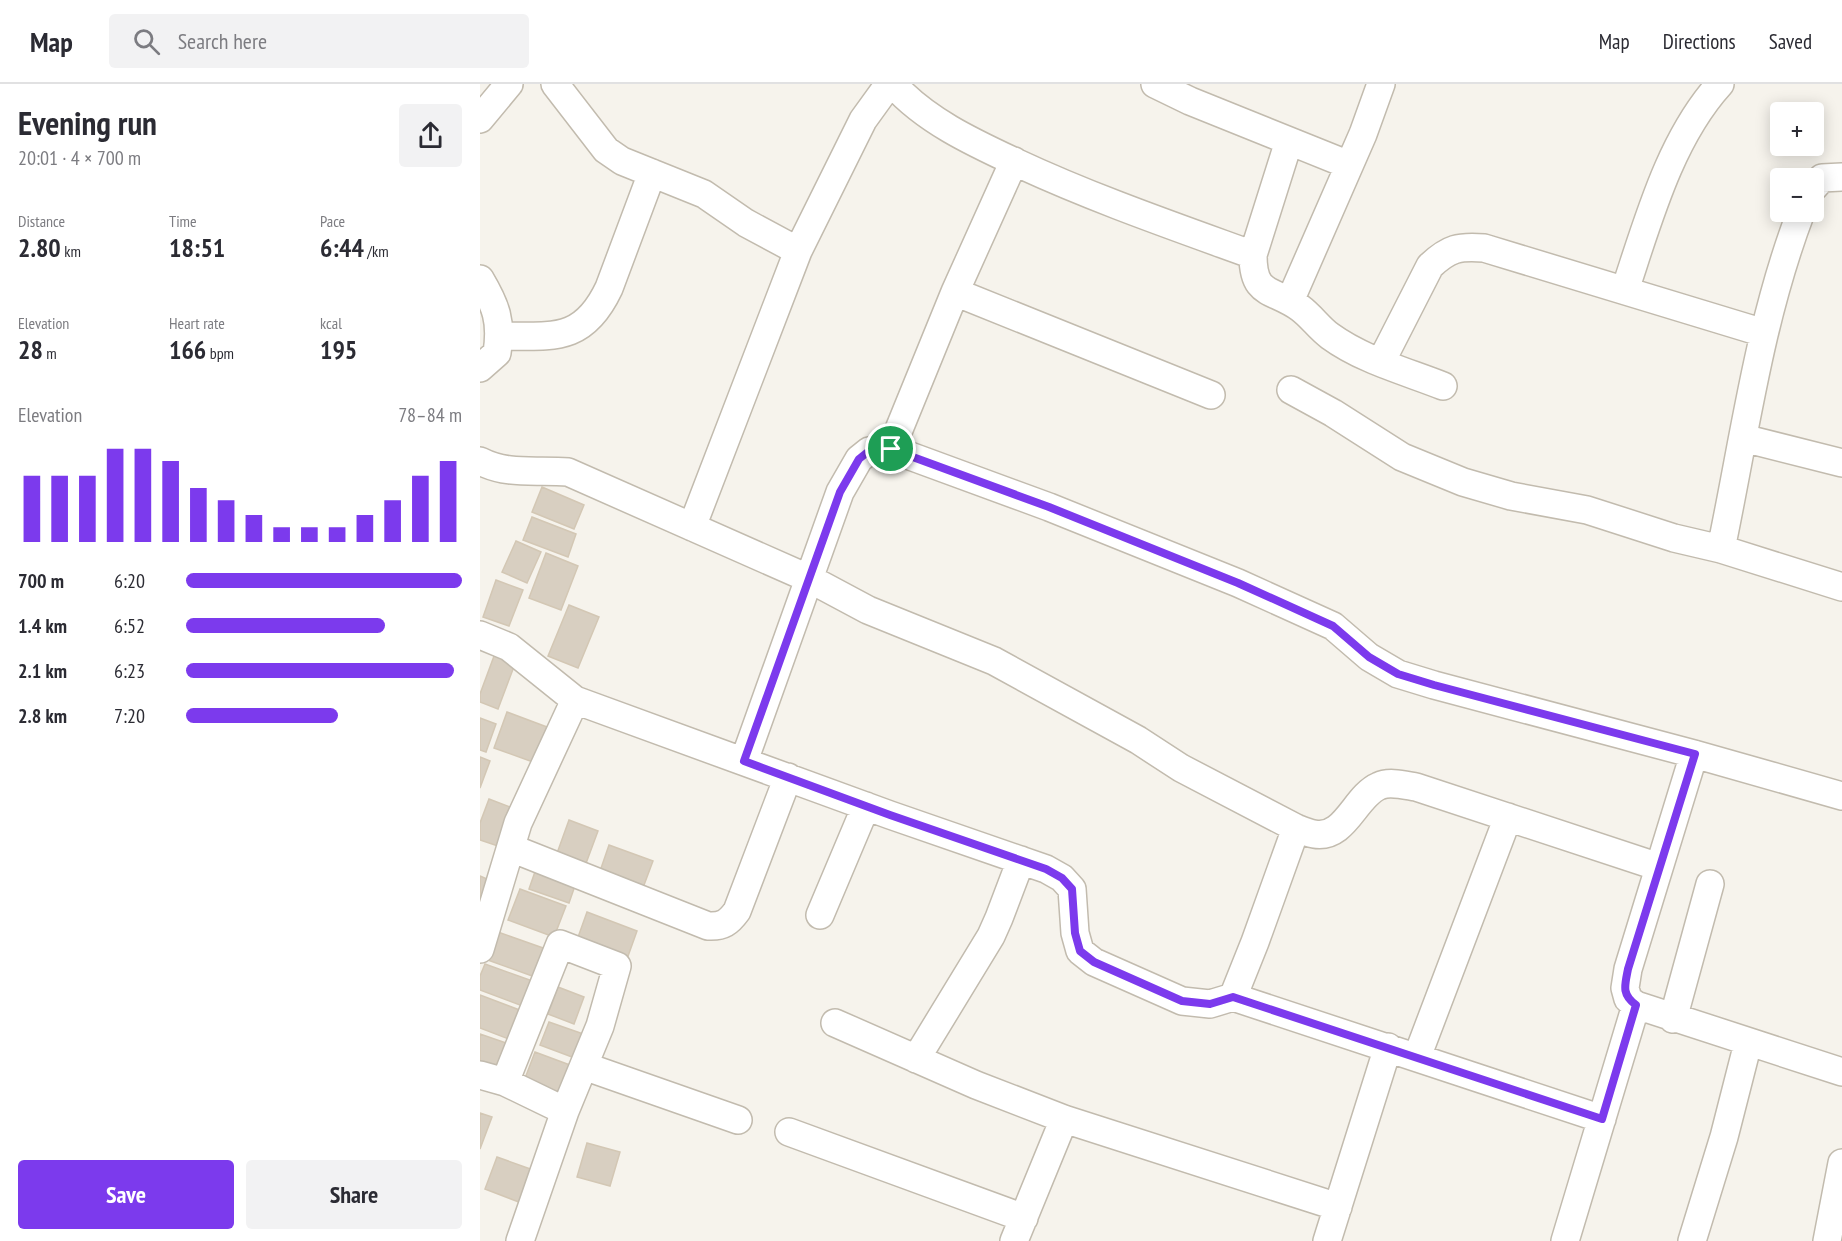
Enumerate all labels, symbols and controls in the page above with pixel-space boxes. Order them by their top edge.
search box [109,14,529,68]
text: Map [30,23,73,60]
icon: search [130,25,163,58]
text: Search here [178,27,267,55]
text: Map [1599,28,1630,55]
text: Directions [1663,28,1736,55]
text: Saved [1769,28,1812,55]
text: Evening run [18,101,157,144]
map controls [1770,102,1824,222]
button: + [1770,102,1824,156]
button: share [399,104,462,167]
text: 20:01 · 4 × 700 m [18,145,141,171]
button: − [1770,168,1824,222]
text: Distance [18,211,65,231]
text: Time [169,211,197,231]
text: Pace [320,211,345,231]
text: 2.80 [18,231,61,264]
text: 18:51 [169,231,225,264]
text: 6:44 [320,231,364,264]
text: km [61,241,81,261]
text: /km [364,241,389,261]
text: Elevation [18,313,69,333]
text: Heart rate [169,313,225,333]
text: kcal [320,313,342,333]
text: 28 [18,333,43,366]
text: 166 [169,333,206,366]
text: 195 [320,333,357,366]
text: m [43,343,57,363]
text: bpm [206,343,234,363]
text: Elevation [18,402,82,428]
text: 78–84 m [398,402,462,428]
pin [865,423,916,474]
icon: arrive [874,432,907,465]
text: 700 m [18,568,64,594]
text: 6:20 [114,568,145,594]
text: 1.4 km [18,613,67,639]
text: 6:52 [114,613,145,639]
text: 2.1 km [18,658,67,684]
text: 6:23 [114,658,145,684]
text: 2.8 km [18,703,67,729]
text: 7:20 [114,703,145,729]
button: Save [18,1160,234,1229]
button: Share [246,1160,462,1229]

